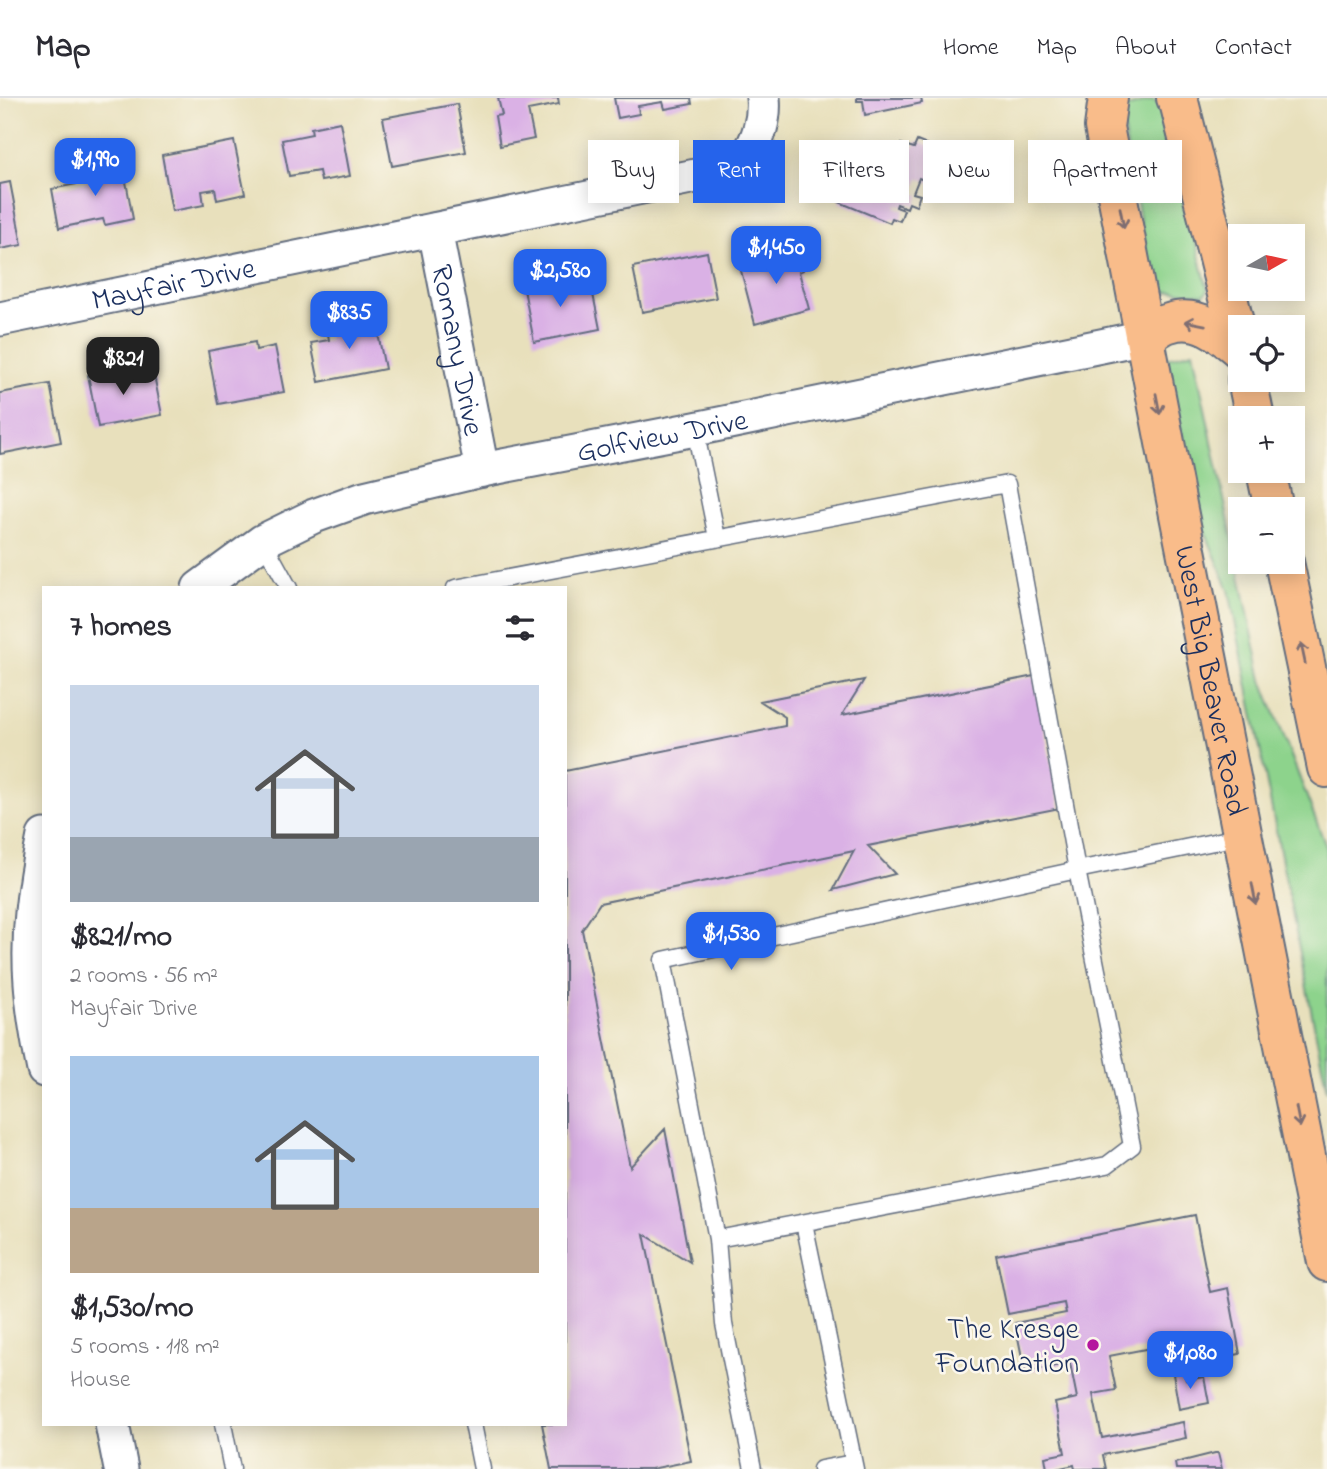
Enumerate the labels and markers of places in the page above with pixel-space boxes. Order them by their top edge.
pin: $1,990 [38,139,152,198]
pin: $1,450 [719,226,833,286]
pin: $2,580 [503,250,617,309]
pin: $835 [308,292,390,351]
pin: $821 [82,338,164,397]
pin: $1,530 [674,912,788,972]
place label: The Kresge Foundation [935,1309,1080,1387]
pin: $1,080 [1133,1332,1247,1391]
marker: The Kresge Foundation [1085,1337,1101,1353]

